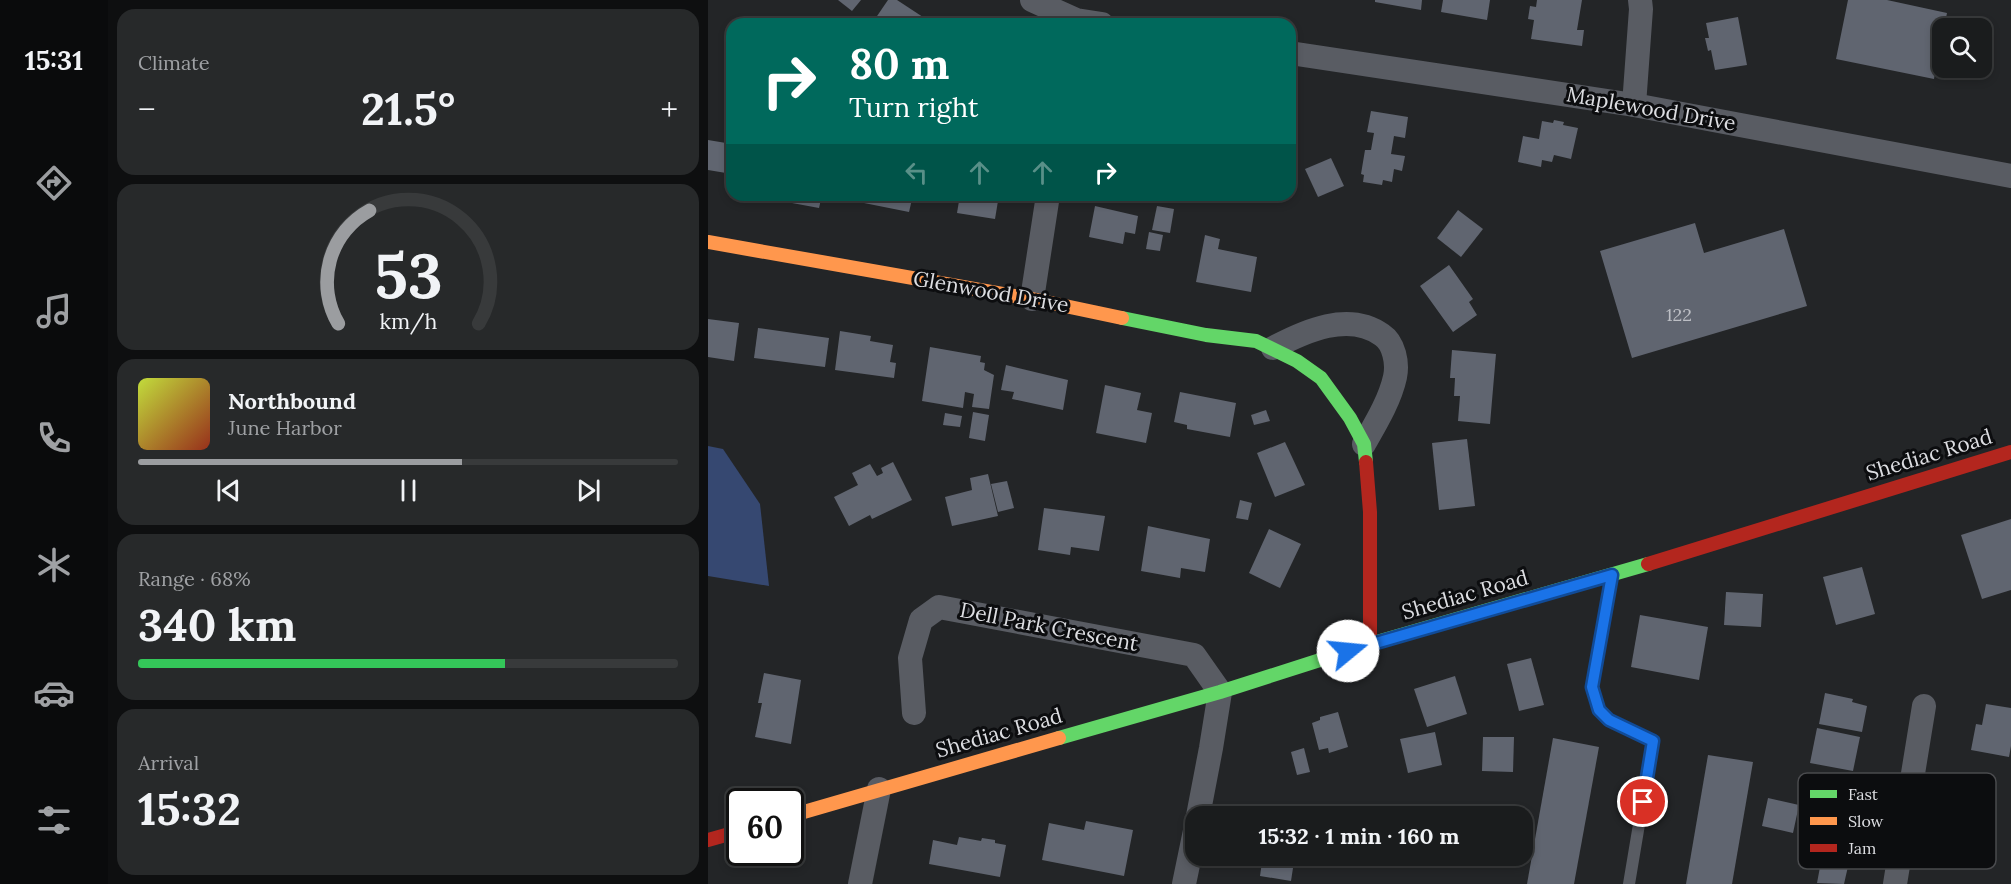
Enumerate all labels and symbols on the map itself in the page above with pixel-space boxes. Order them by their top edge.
street label: Maplewood Drive [1564,80,1738,137]
street label: Glenwood Drive [911,265,1071,318]
house number: 122 [1666,303,1692,326]
street label: Shediac Road [1863,423,1995,487]
street label: Shediac Road [1398,564,1531,625]
street label: Dell Park Crescent [958,596,1141,657]
position arrow [1316,619,1380,683]
street label: Shediac Road [932,702,1065,763]
legend [1798,773,1996,869]
pin [1617,776,1668,827]
text: Fast [1848,784,1879,804]
speed limit sign: 60 [726,788,804,866]
text: Slow [1848,811,1884,831]
text: Jam [1847,838,1876,858]

